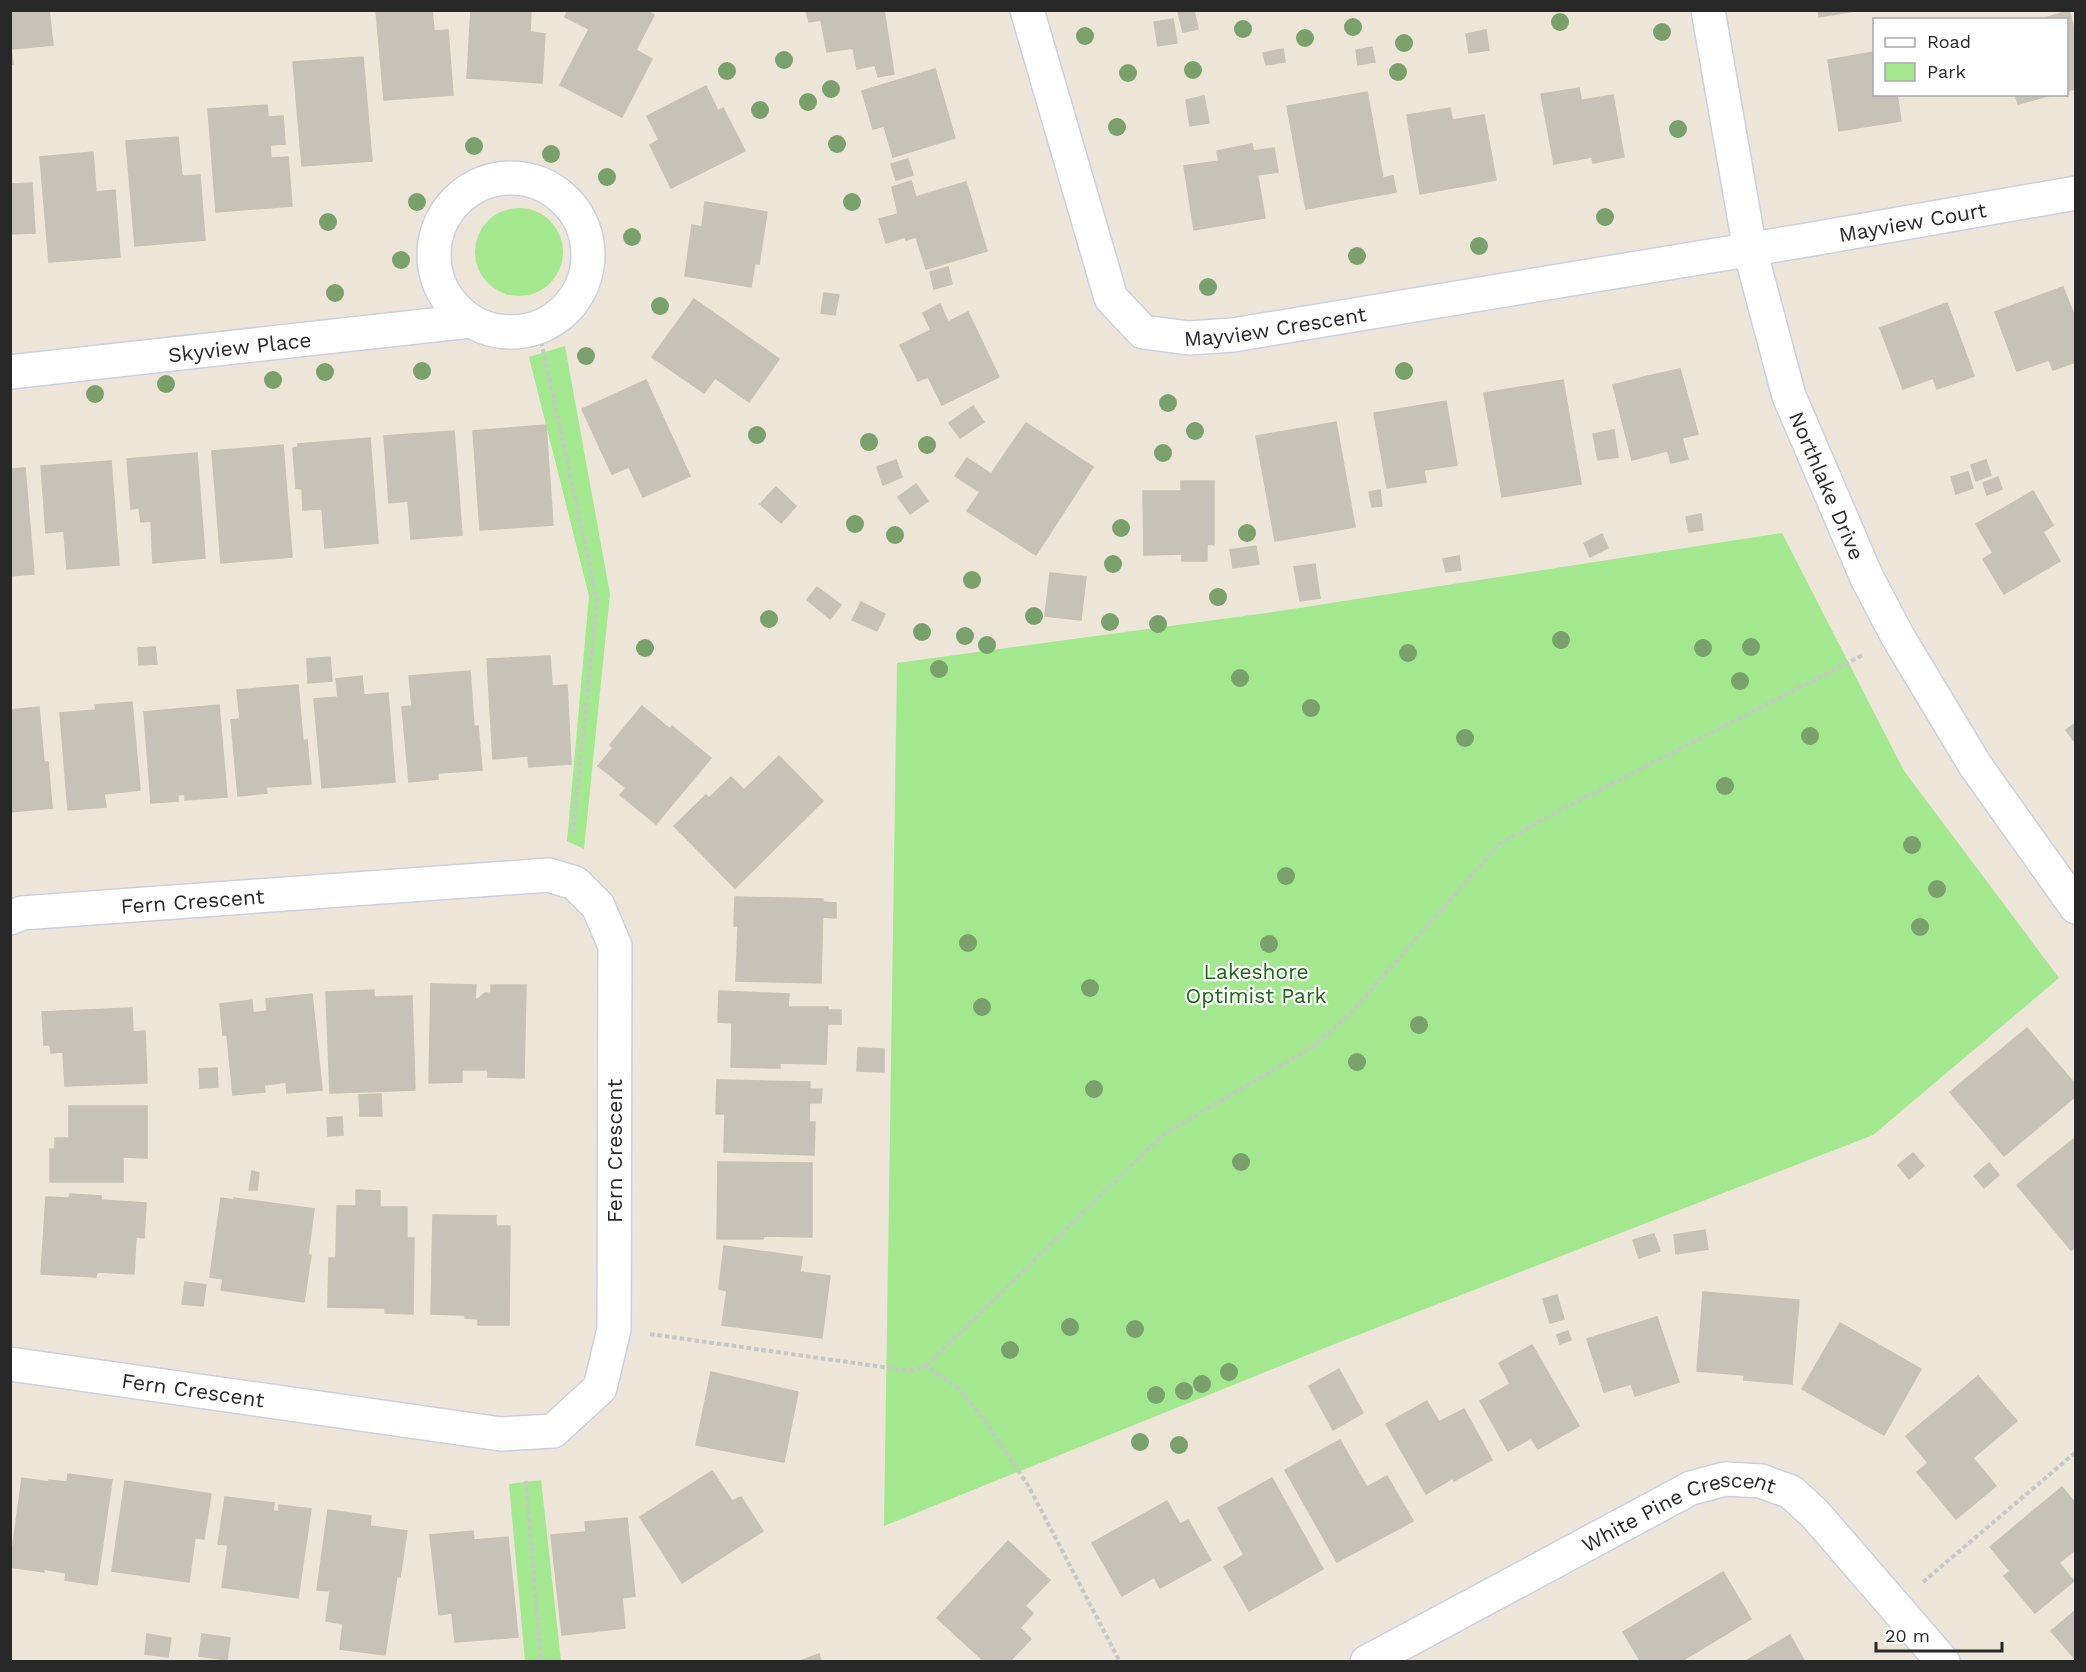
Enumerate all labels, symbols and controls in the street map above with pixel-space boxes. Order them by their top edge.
legend [1873,18,2068,96]
text: Road [1927,31,1971,52]
text: Park [1927,61,1966,82]
street label: Mayview Court [1837,196,1988,247]
street label: Mayview Crescent [1183,301,1368,351]
street label: Skyview Place [167,326,313,367]
street label: Northlake Drive [1784,407,1870,563]
street label: Fern Crescent [120,883,265,918]
park label: Lakeshore Optimist Park [1186,959,1326,1008]
street label: Fern Crescent [602,1079,627,1223]
street label: Fern Crescent [120,1368,266,1412]
street label: White Pine Crescent [1577,1466,1780,1557]
scale bar [1876,1615,2002,1653]
text: 20 m [1885,1625,1930,1646]

